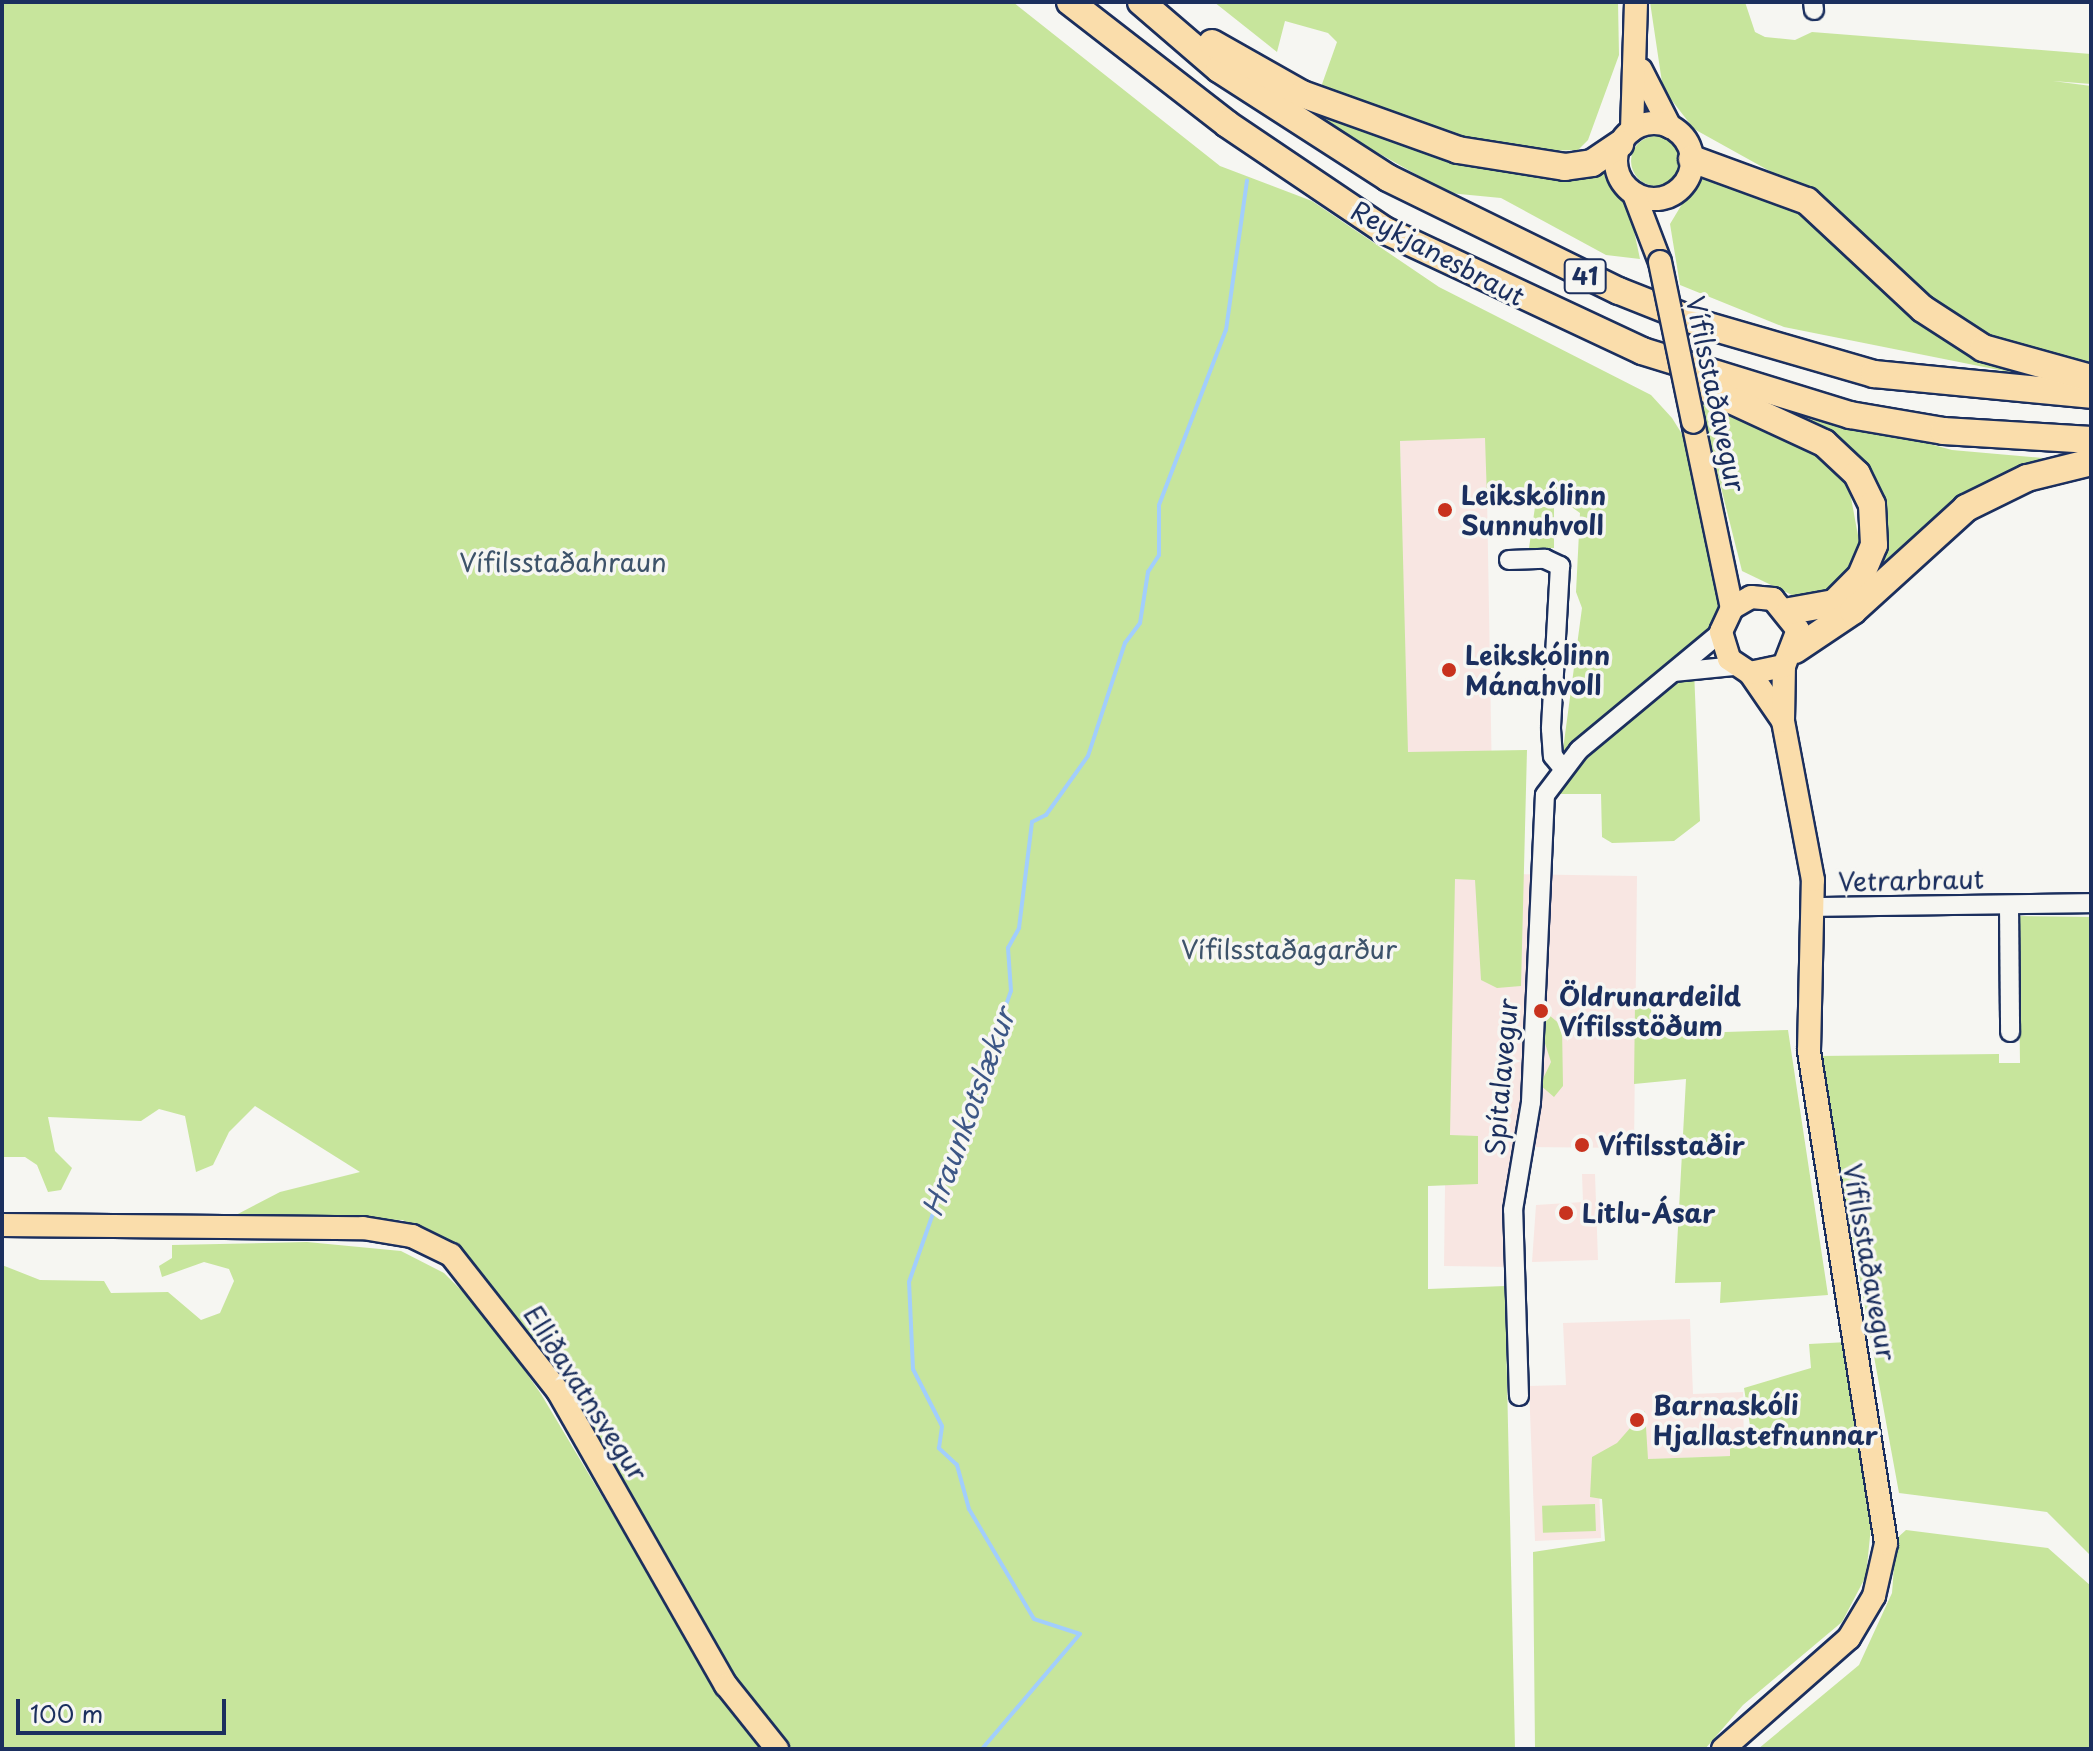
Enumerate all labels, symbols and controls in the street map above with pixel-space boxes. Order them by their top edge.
street label: Reykjanesbraut [1346,194,1530,312]
road number: 41 [1563,256,1607,296]
street label: Vífilsstaðavegur [1680,293,1752,495]
place label: Leikskólinn Sunnuhvoll [1461,479,1606,540]
marker: Leikskólinn Sunnuhvoll [1436,501,1454,519]
park label: Vífilsstaðahraun [459,546,667,578]
place label: Leikskólinn Mánahvoll [1465,639,1610,700]
marker: Leikskólinn Mánahvoll [1440,661,1458,679]
street label: Vetrarbraut [1838,863,1984,897]
park label: Vífilsstaðagarður [1181,933,1397,965]
place label: Öldrunardeild Vífilsstöðum [1559,980,1741,1042]
street label: Spítalavegur [1479,997,1523,1157]
marker: Öldrunardeild Vífilsstöðum [1530,1000,1552,1022]
water label: Hraunkotslækur [915,1004,1021,1220]
place label: Vífilsstaðir [1598,1129,1745,1161]
marker: Vífilsstaðir [1573,1136,1591,1154]
street label: Vífilsstaðavegur [1837,1161,1903,1363]
place label: Litlu-Ásar [1582,1197,1715,1229]
marker: Litlu-Ásar [1557,1204,1575,1222]
street label: Elliðavatnsvegur [518,1299,654,1487]
place label: Barnaskóli Hjallastefnunnar [1653,1389,1878,1450]
marker: Barnaskóli Hjallastefnunnar [1628,1411,1646,1429]
scale bar [20,1683,230,1733]
text: 100 m [30,1695,103,1731]

